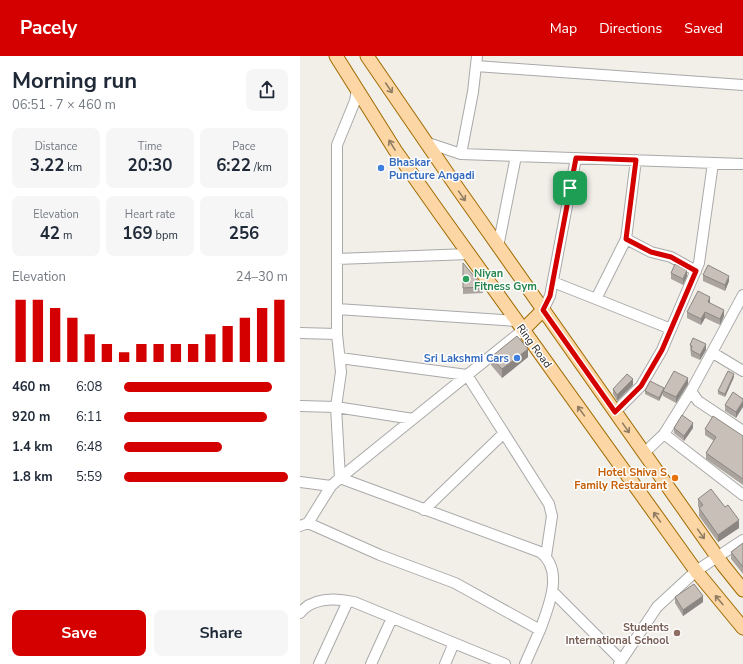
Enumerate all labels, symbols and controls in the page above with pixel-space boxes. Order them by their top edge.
text: Pacely [20,15,77,41]
text: Map [550,19,577,38]
text: Directions [599,19,662,38]
text: Saved [684,19,723,38]
text: Morning run [12,66,137,96]
button: share [246,69,288,111]
one-way arrow [385,82,393,93]
text: 06:51 · 7 × 460 m [12,96,116,114]
text: Distance [35,139,77,154]
text: Time [138,139,162,154]
text: Pace [232,139,256,154]
one-way arrow [388,140,396,151]
text: 3.22 [30,154,65,177]
text: 20:30 [127,154,173,177]
text: 6:22 [216,154,251,177]
place label: Bhaskar Puncture Angadi [389,155,475,183]
text: km [65,160,82,175]
text: /km [251,160,272,175]
marker: Bhaskar Puncture Angadi [376,163,386,173]
pin [553,171,587,205]
icon: arrive [559,177,581,199]
one-way arrow [458,190,466,201]
text: Elevation [33,207,79,222]
text: Heart rate [125,207,175,222]
text: kcal [234,207,254,222]
text: 42 [40,222,60,245]
text: 169 [122,222,153,245]
text: 256 [229,222,259,245]
text: m [60,228,72,243]
text: bpm [153,228,178,243]
place label: Niyan Fitness Gym [474,266,537,294]
text: Elevation [12,268,66,286]
text: 24–30 m [236,268,288,286]
marker: Niyan Fitness Gym [461,274,471,284]
street label: Ring Road [513,321,555,371]
place label: Sri Lakshmi Cars [424,351,509,366]
marker: Sri Lakshmi Cars [512,353,522,363]
text: 460 m [12,378,50,396]
text: 6:08 [76,378,102,396]
one-way arrow [577,406,585,417]
text: 920 m [12,408,50,426]
text: 6:11 [76,408,102,426]
one-way arrow [622,422,630,433]
text: 1.4 km [12,438,53,456]
text: 6:48 [76,438,102,456]
place label: Hotel Shiva S Family Restaurant [574,465,668,493]
text: 1.8 km [12,468,53,486]
text: 5:59 [76,468,102,486]
marker: Hotel Shiva S Family Restaurant [670,473,680,483]
one-way arrow [653,511,661,522]
one-way arrow [697,528,705,539]
one-way arrow [715,594,724,605]
button: Save [12,610,146,656]
button: Share [154,610,288,656]
place label: Students International School [566,620,669,648]
marker: Students International School [672,628,682,638]

